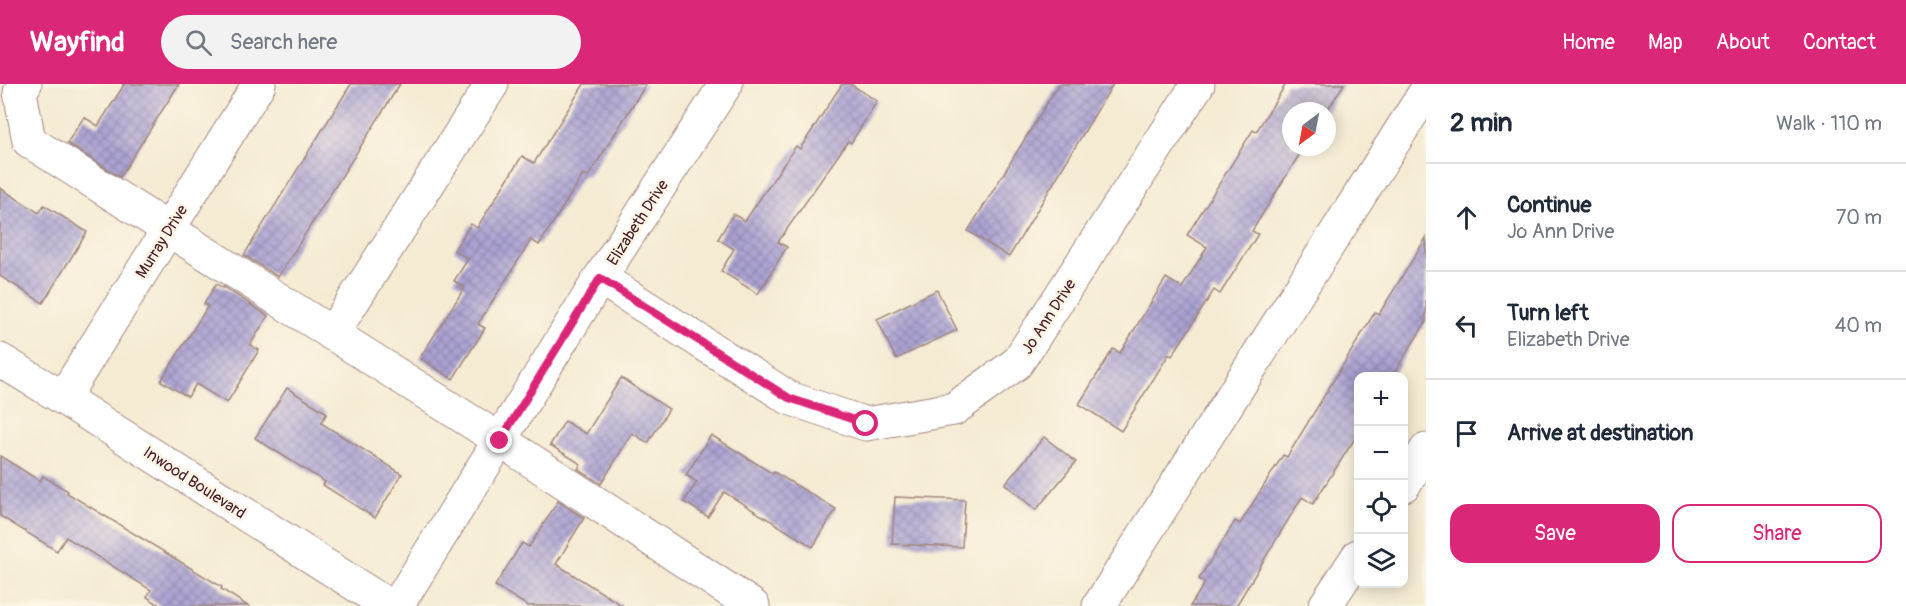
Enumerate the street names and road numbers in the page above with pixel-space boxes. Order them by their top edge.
street label: Elizabeth Drive [603,176,673,269]
street label: Murray Drive [131,201,192,282]
street label: Jo Ann Drive [1017,275,1081,358]
street label: Inwood Boulevard [139,442,249,523]

